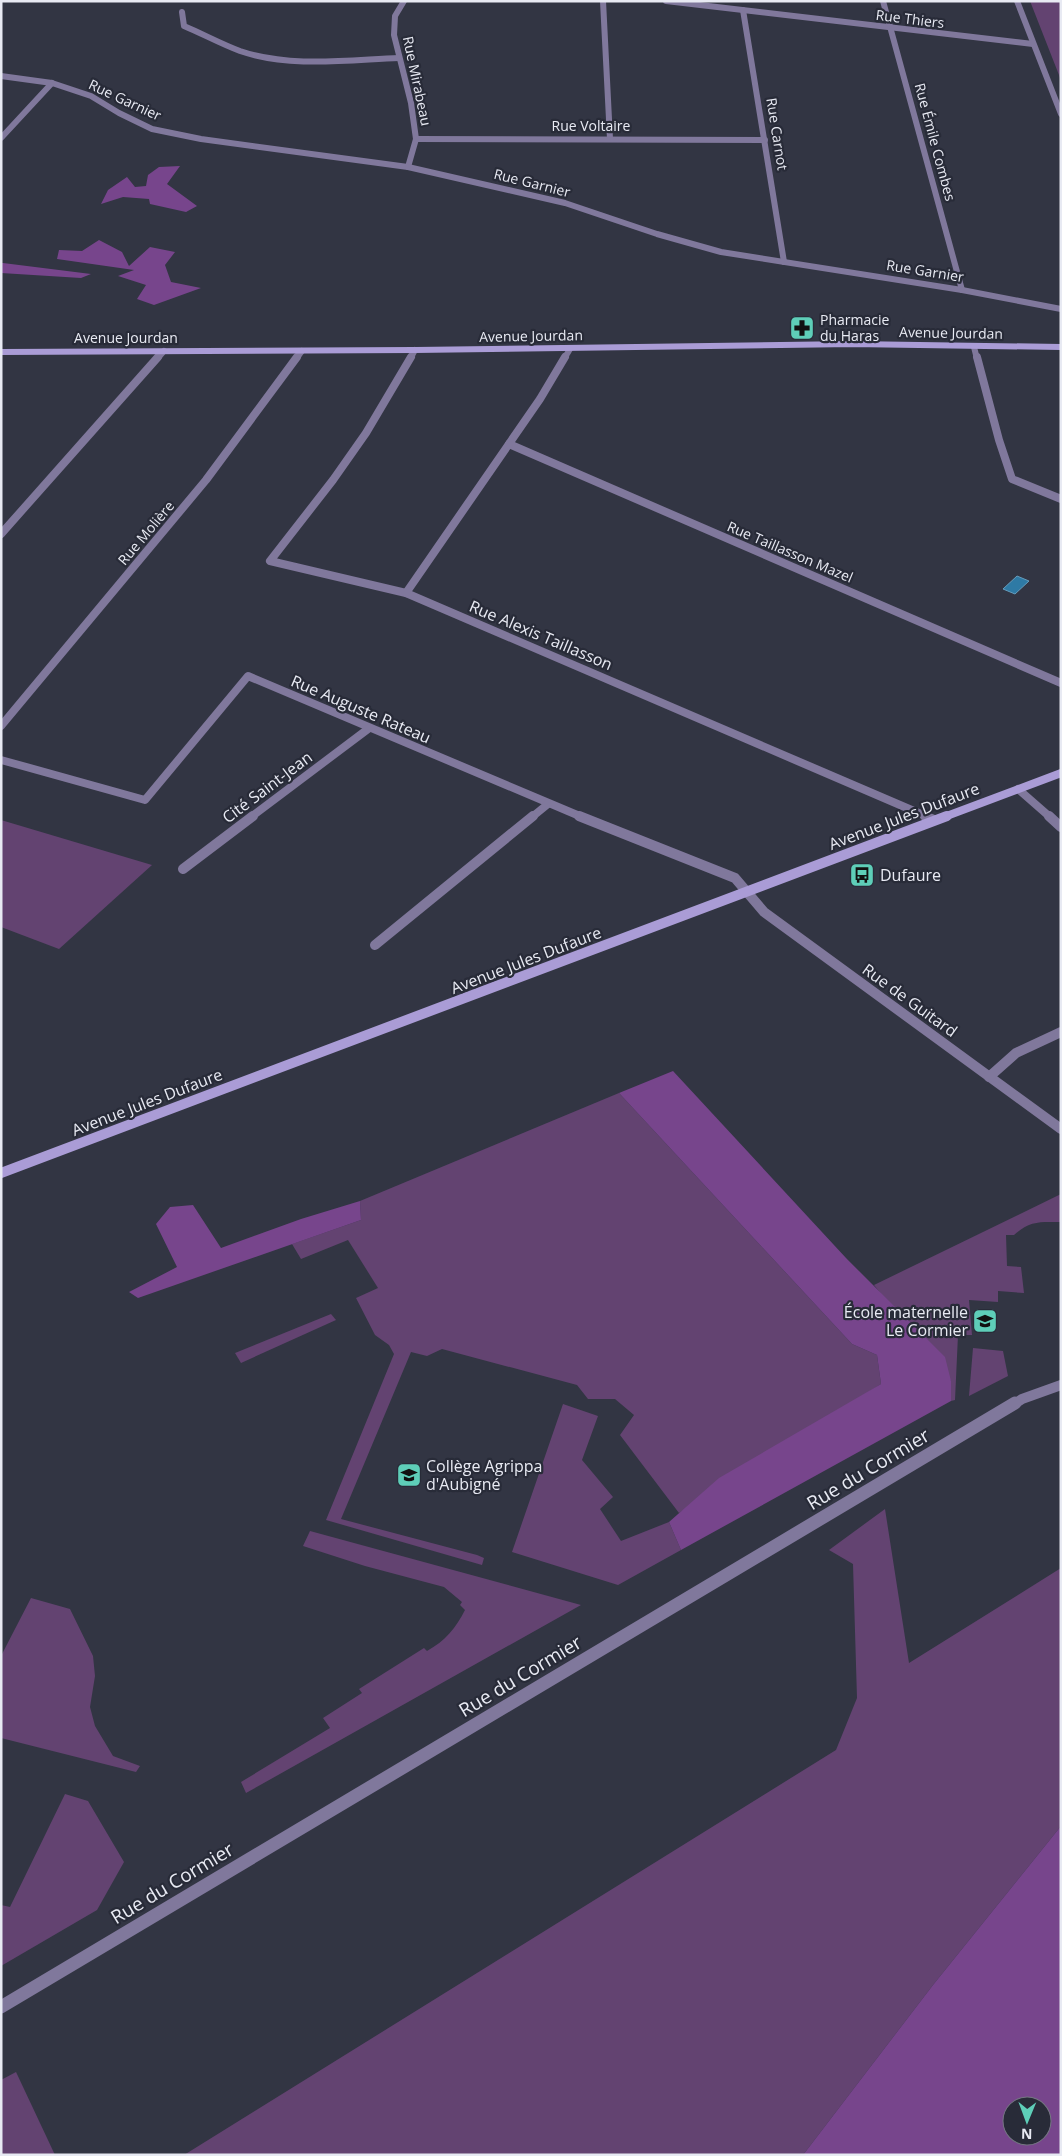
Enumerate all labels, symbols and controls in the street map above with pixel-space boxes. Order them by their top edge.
street label: Rue Thiers [875,5,946,32]
street label: Rue Mirabeau [399,34,436,127]
street label: Rue Garnier [86,74,165,125]
street label: Rue Émile Combes [911,81,960,203]
street label: Rue Carnot [762,96,793,171]
street label: Rue Voltaire [552,116,631,135]
street label: Rue Garnier [492,164,573,201]
street label: Rue Garnier [885,255,965,286]
place label: Pharmacie du Haras [820,310,889,345]
pharmacy icon: Pharmacie du Haras [789,315,815,341]
street label: Avenue Jourdan [899,322,1003,343]
street label: Avenue Jourdan [479,325,583,346]
street label: Avenue Jourdan [74,328,178,347]
street label: Rue Molière [113,496,178,569]
street label: Rue Taillasson Mazel [724,516,856,587]
street label: Rue Alexis Taillasson [466,595,616,675]
street label: Rue Auguste Rateau [288,670,434,748]
street label: Cité Saint-Jean [218,746,316,828]
street label: Avenue Jules Dufaure [825,777,983,855]
bus stop icon: Dufaure [849,862,875,888]
place label: Dufaure [880,864,941,886]
street label: Avenue Jules Dufaure [447,921,605,999]
street label: Rue de Guitard [858,958,962,1042]
street label: Avenue Jules Dufaure [68,1063,226,1141]
place label: École maternelle Le Cormier [844,1301,968,1341]
school or university icon: École maternelle Le Cormier [972,1308,998,1334]
street label: Rue du Cormier [802,1422,935,1516]
place label: Collège Agrippa d'Aubigné [426,1455,542,1495]
school or university icon: Collège Agrippa d'Aubigné [396,1462,422,1488]
street label: Rue du Cormier [454,1629,587,1723]
street label: Rue du Cormier [106,1836,239,1930]
north arrow [1002,2096,1052,2146]
text: N [1021,2125,1033,2144]

